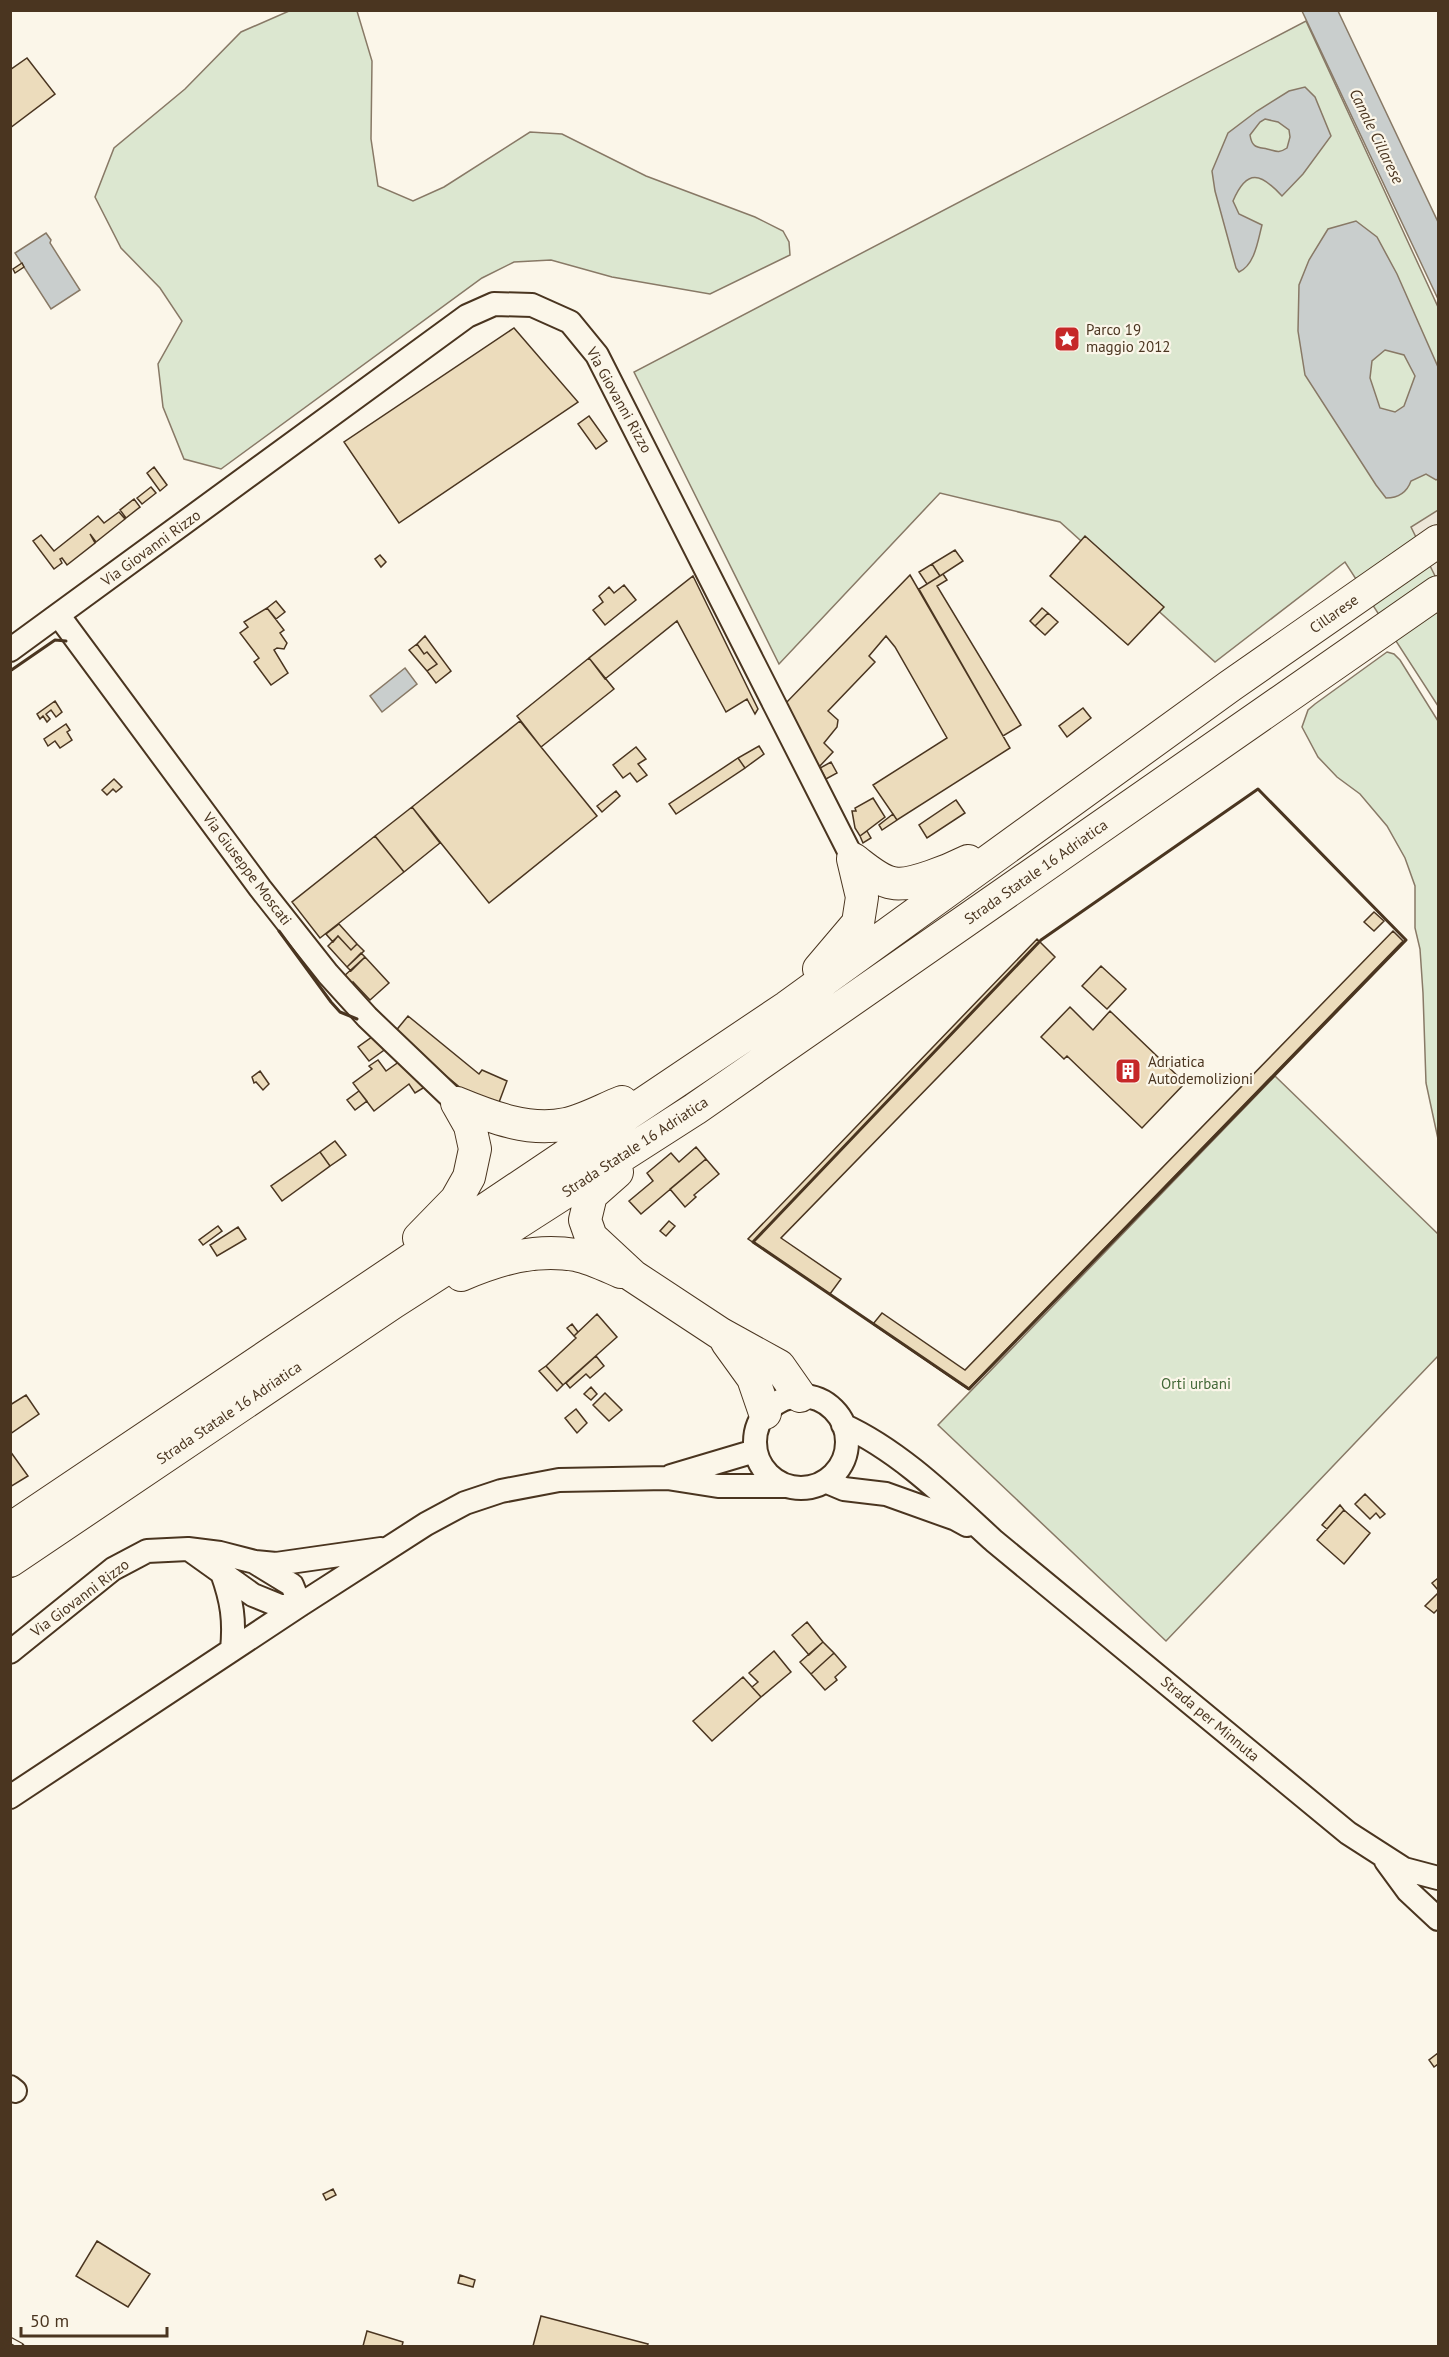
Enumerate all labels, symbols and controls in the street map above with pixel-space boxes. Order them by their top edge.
water label: Canale Cillarese [1345,85,1409,187]
place label: Parco 19 maggio 2012 [1086,320,1171,356]
place icon: Parco 19 maggio 2012 [1052,324,1082,354]
street label: Via Giovanni Rizzo [582,343,656,456]
street label: Via Giovanni Rizzo [96,505,204,591]
street label: Cillarese [1306,590,1362,637]
street label: Via Giuseppe Moscati [198,808,296,929]
street label: Strada Statale 16 Adriatica [960,815,1111,928]
place label: Adriatica Autodemolizioni [1148,1052,1253,1088]
building icon: Adriatica Autodemolizioni [1113,1056,1143,1086]
street label: Strada Statale 16 Adriatica [558,1092,711,1201]
street label: Strada Statale 16 Adriatica [153,1357,305,1468]
park label: Orti urbani [1161,1374,1231,1393]
street label: Via Giovanni Rizzo [26,1554,133,1641]
street label: Strada per Minnuta [1157,1672,1263,1765]
scale bar [21,2300,166,2338]
text: 50 m [30,2309,69,2332]

